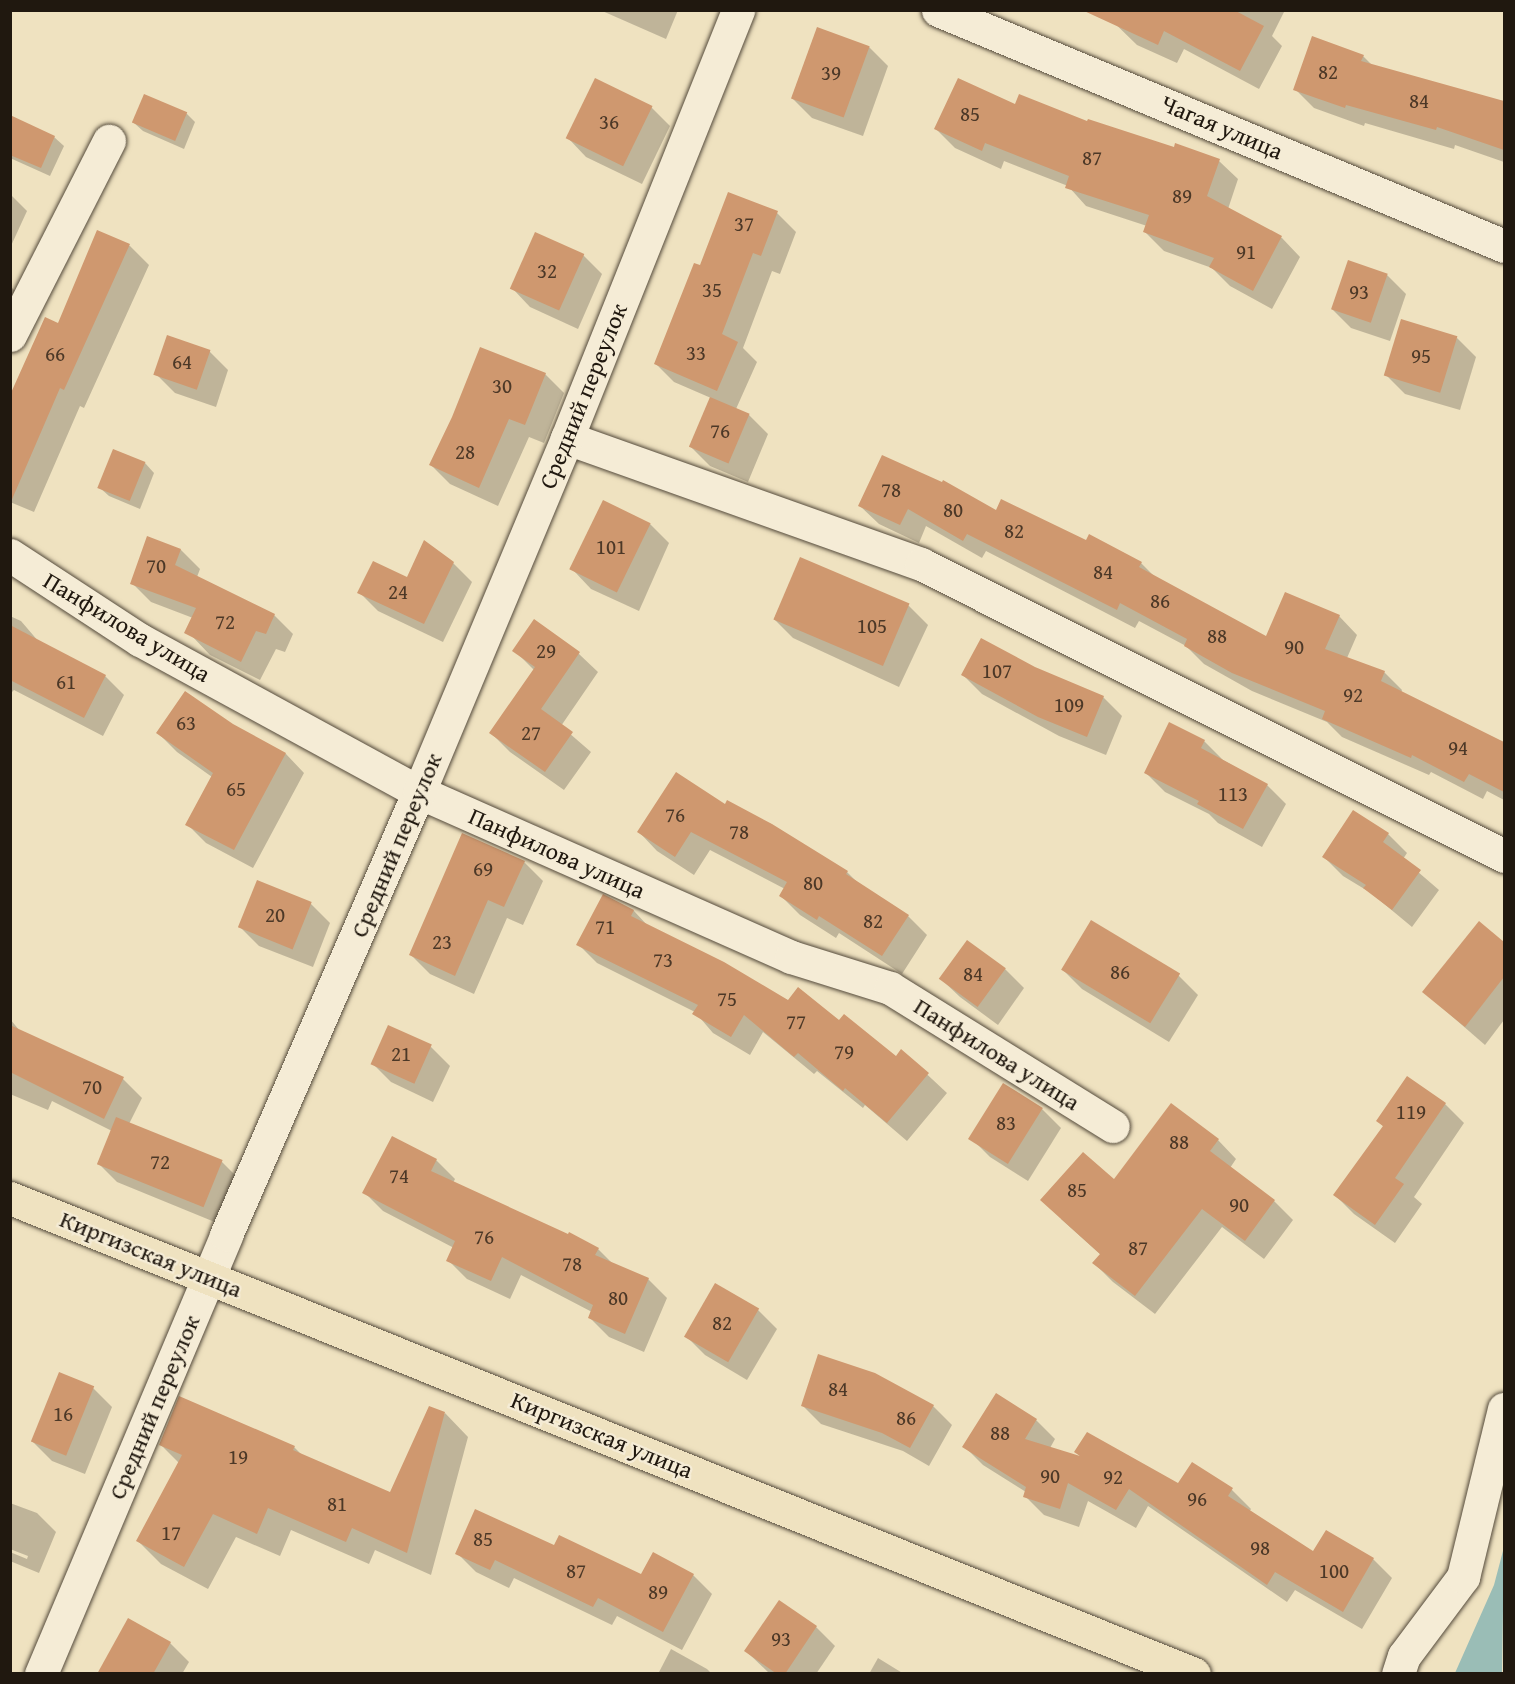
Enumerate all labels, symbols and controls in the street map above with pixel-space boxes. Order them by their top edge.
house number: 82 [1318,59,1338,85]
house number: 39 [821,60,841,86]
street label: Чагая улица [1157,88,1287,166]
house number: 84 [1409,88,1429,114]
house number: 85 [960,101,980,127]
house number: 36 [599,109,619,135]
house number: 87 [1082,145,1102,171]
house number: 89 [1172,183,1192,209]
house number: 37 [734,211,754,237]
house number: 91 [1236,239,1256,265]
house number: 32 [537,258,557,284]
house number: 35 [702,277,722,303]
house number: 93 [1349,279,1369,305]
street label: Средний переулок [533,299,633,493]
house number: 33 [686,340,706,366]
house number: 66 [45,341,65,367]
house number: 95 [1411,343,1431,369]
house number: 64 [172,349,192,375]
house number: 30 [492,373,512,399]
house number: 76 [710,418,730,444]
house number: 28 [455,439,475,465]
house number: 78 [881,477,901,503]
house number: 80 [943,497,963,523]
house number: 82 [1004,518,1024,544]
house number: 101 [596,534,626,560]
house number: 70 [146,553,166,579]
house number: 84 [1093,559,1113,585]
street label: Панфилова улица [38,566,216,688]
house number: 24 [388,579,408,605]
house number: 86 [1150,588,1170,614]
house number: 72 [215,609,235,635]
house number: 105 [857,613,887,639]
house number: 88 [1207,623,1227,649]
house number: 90 [1284,634,1304,660]
house number: 29 [536,638,556,664]
house number: 107 [982,658,1012,684]
house number: 61 [56,669,76,695]
house number: 92 [1343,682,1363,708]
house number: 109 [1054,692,1084,718]
house number: 63 [176,710,196,736]
house number: 27 [521,720,541,746]
house number: 94 [1448,735,1468,761]
street label: Средний переулок [344,749,448,941]
house number: 65 [226,776,246,802]
house number: 113 [1218,781,1248,807]
street label: Панфилова улица [464,801,650,905]
house number: 76 [665,802,685,828]
house number: 78 [729,819,749,845]
house number: 69 [473,856,493,882]
house number: 80 [803,870,823,896]
house number: 20 [265,902,285,928]
house number: 82 [863,908,883,934]
house number: 71 [595,914,615,940]
house number: 23 [432,929,452,955]
house number: 73 [653,947,673,973]
house number: 86 [1110,959,1130,985]
house number: 84 [963,961,983,987]
house number: 75 [717,986,737,1012]
street label: Панфилова улица [909,991,1085,1117]
house number: 77 [786,1009,806,1035]
house number: 79 [834,1039,854,1065]
house number: 21 [391,1041,411,1067]
house number: 70 [82,1074,102,1100]
house number: 119 [1396,1099,1426,1125]
house number: 83 [996,1110,1016,1136]
house number: 88 [1169,1129,1189,1155]
house number: 72 [150,1149,170,1175]
house number: 74 [389,1163,409,1189]
house number: 85 [1067,1177,1087,1203]
house number: 90 [1229,1192,1249,1218]
street label: Киргизская улица [56,1204,246,1304]
house number: 76 [474,1224,494,1250]
house number: 87 [1128,1235,1148,1261]
house number: 78 [562,1251,582,1277]
house number: 80 [608,1285,628,1311]
house number: 82 [712,1310,732,1336]
street label: Средний переулок [102,1311,206,1503]
house number: 84 [828,1376,848,1402]
street label: Киргизская улица [507,1385,697,1485]
house number: 16 [53,1401,73,1427]
house number: 86 [896,1405,916,1431]
house number: 88 [990,1420,1010,1446]
house number: 19 [228,1444,248,1470]
house number: 90 [1040,1463,1060,1489]
house number: 92 [1103,1464,1123,1490]
house number: 96 [1187,1486,1207,1512]
house number: 81 [327,1491,347,1517]
house number: 17 [161,1520,181,1546]
house number: 85 [473,1526,493,1552]
house number: 98 [1250,1535,1270,1561]
house number: 87 [566,1558,586,1584]
house number: 100 [1319,1558,1349,1584]
house number: 89 [648,1579,668,1605]
house number: 93 [771,1626,791,1652]

